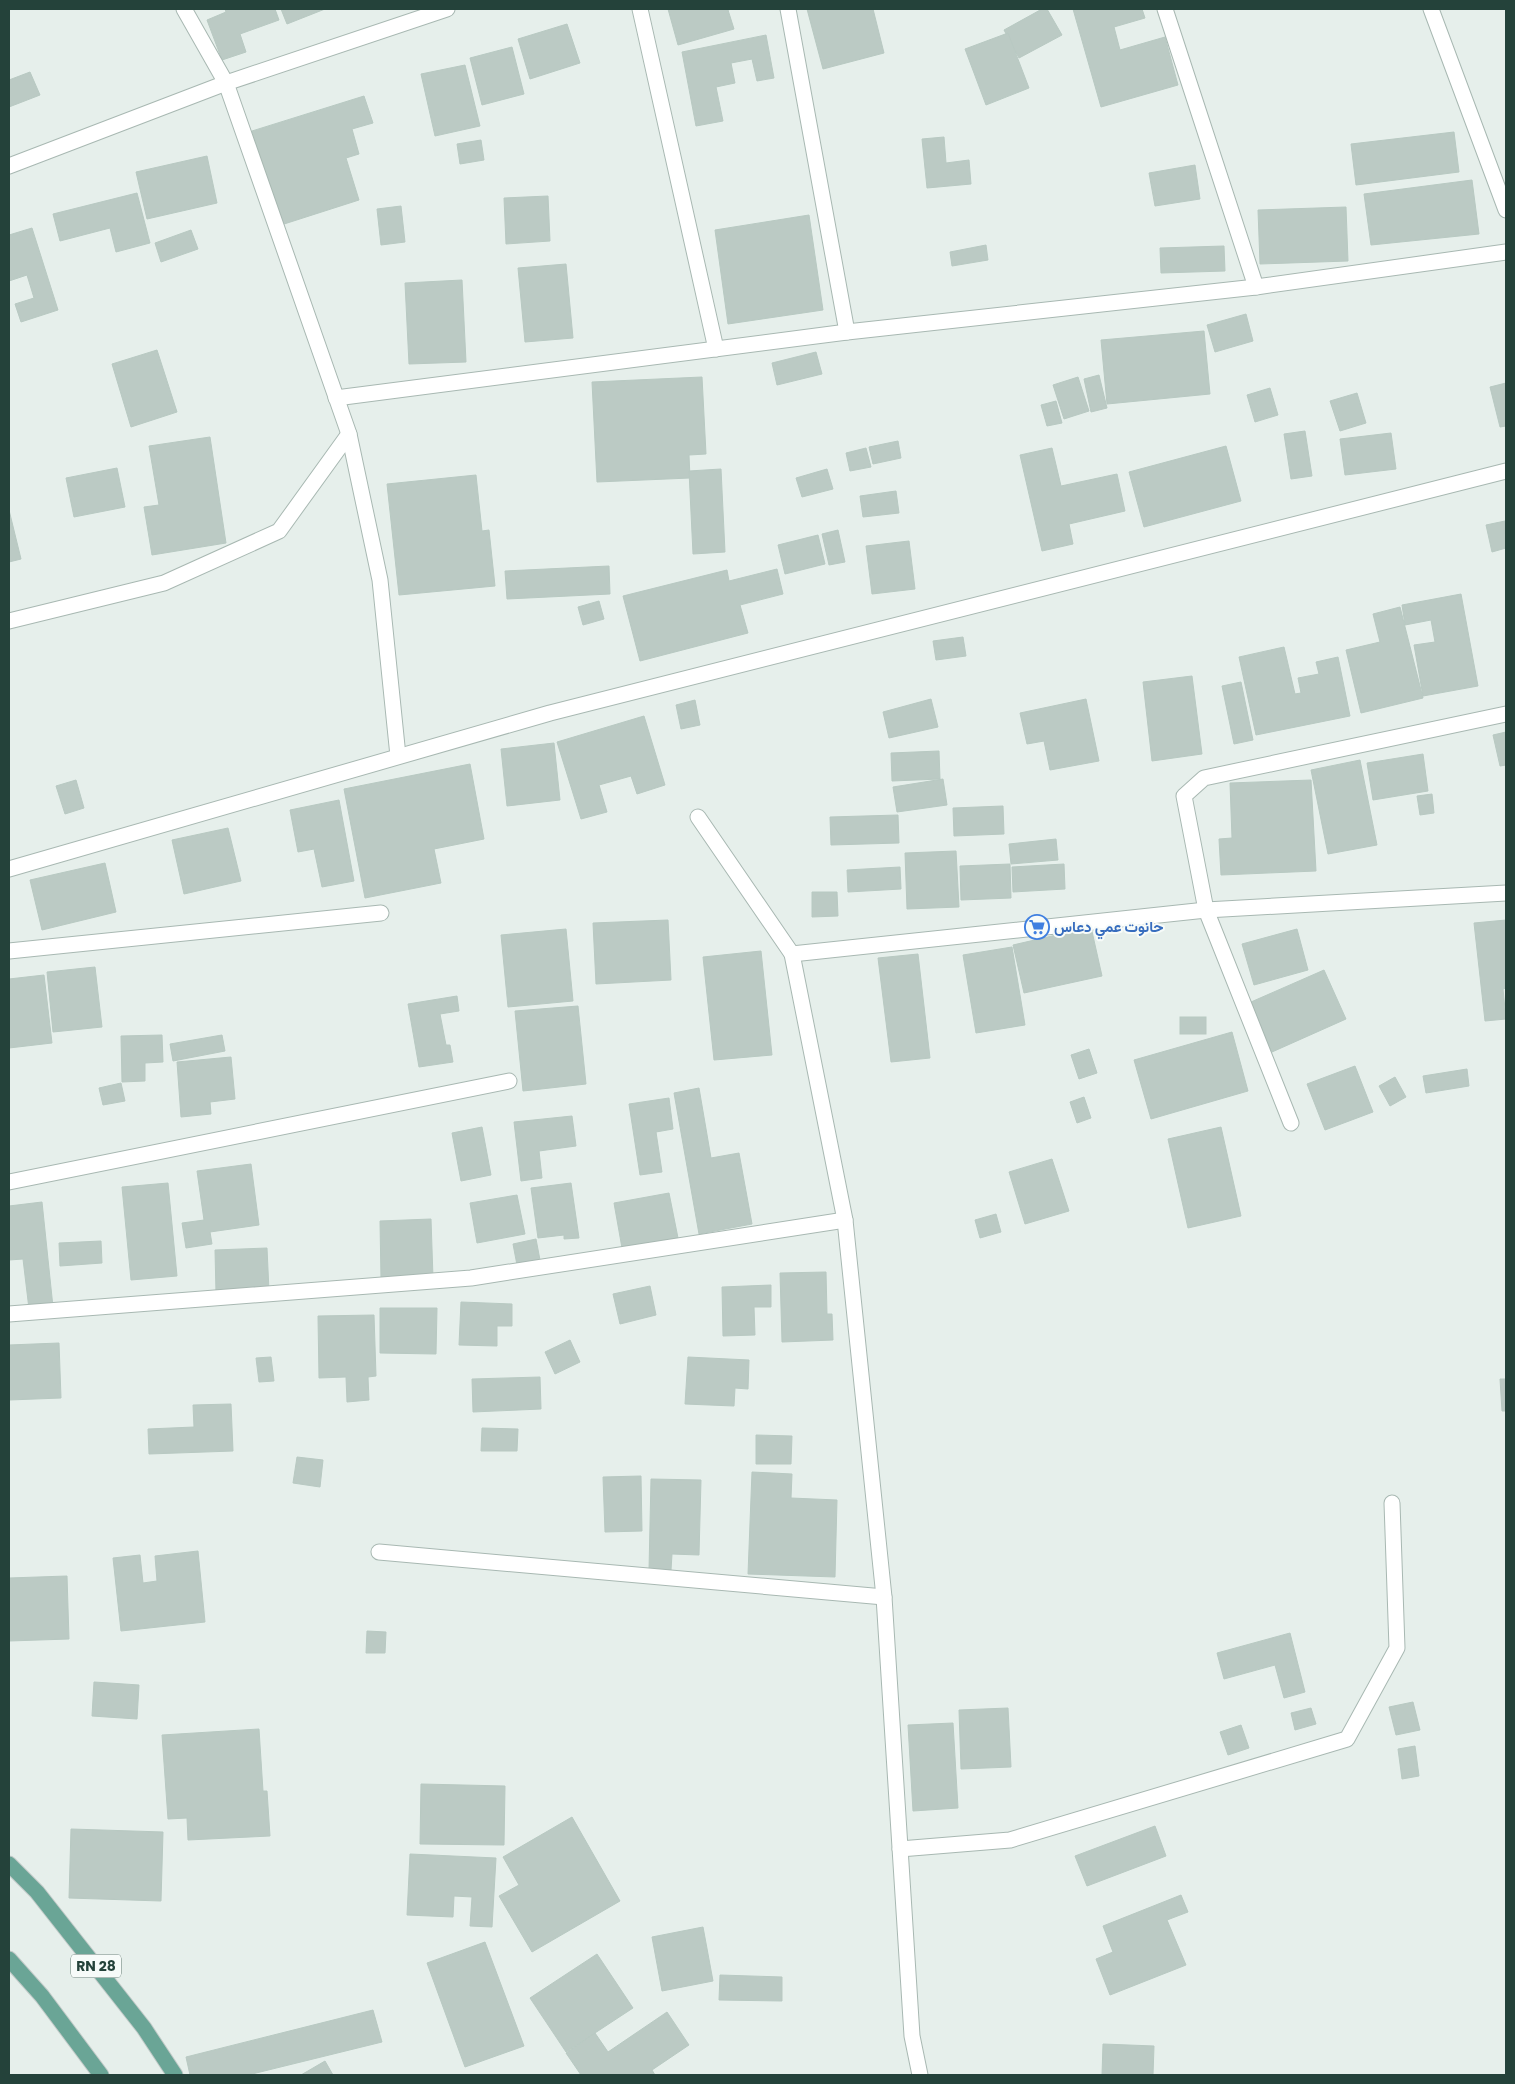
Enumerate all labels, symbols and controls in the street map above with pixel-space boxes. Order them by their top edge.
supermarket icon: حانوت عمي دعاس [1024,914,1050,940]
place label: حانوت عمي دعاس [1054,916,1164,940]
road number: RN 28 [71,1954,121,1978]

